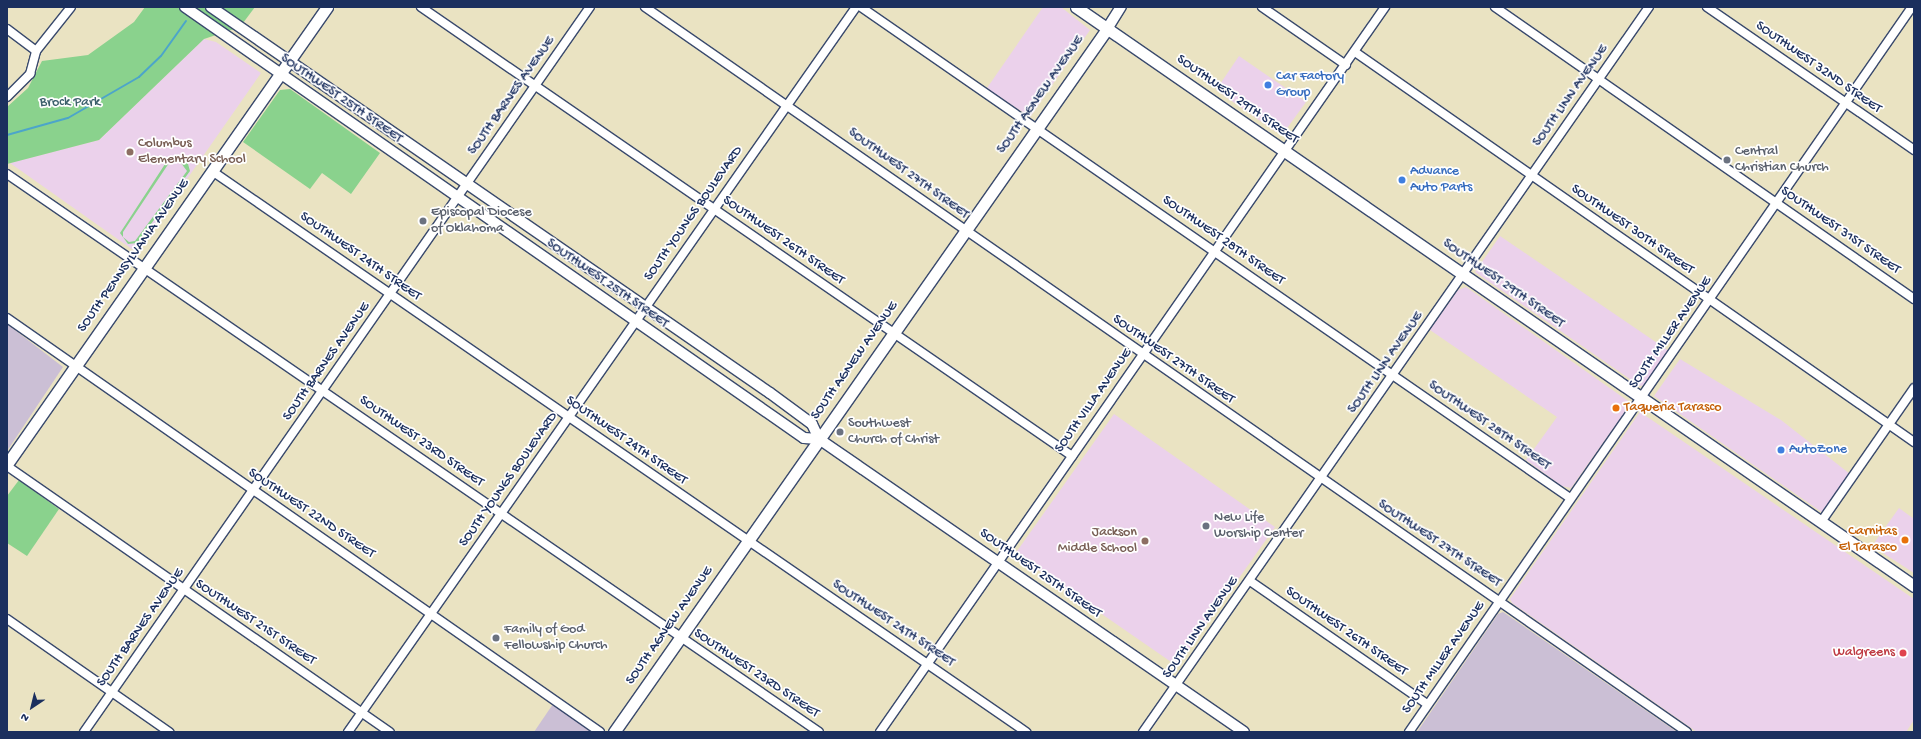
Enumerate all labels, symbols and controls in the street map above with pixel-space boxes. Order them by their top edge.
street label: SOUTHWEST 32ND STREET [1752,18,1884,118]
street label: SOUTH AGNEW AVENUE [994,33,1088,157]
street label: SOUTH BARNES AVENUE [465,34,559,158]
street label: SOUTH LINN AVENUE [1530,42,1612,150]
street label: SOUTHWEST 25TH STREET [277,50,405,148]
street label: SOUTHWEST 29TH STREET [1173,52,1301,148]
place label: Car Factory Group [1276,69,1344,102]
marker: Car Factory Group [1263,80,1273,90]
park label: Brock Park [40,95,100,111]
street label: SOUTHWEST 27TH STREET [844,125,972,223]
place label: Columbus Elementary School [138,136,246,168]
street label: SOUTH YOUNGS BOULEVARD [641,143,747,285]
place label: Central Christian Church [1735,144,1829,176]
marker: Columbus Elementary School [125,147,135,157]
marker: Central Christian Church [1722,155,1732,165]
place label: Advance Auto Parts [1410,164,1472,196]
marker: Advance Auto Parts [1397,175,1407,185]
street label: SOUTH PENNSYLVANIA AVENUE [75,176,193,336]
street label: SOUTHWEST 30TH STREET [1567,181,1697,279]
street label: SOUTHWEST 31ST STREET [1777,183,1903,279]
street label: SOUTHWEST 28TH STREET [1159,192,1287,290]
street label: SOUTHWEST 26TH STREET [719,193,847,289]
place label: Episcopal Diocese of Oklahoma [431,205,532,238]
street label: SOUTHWEST 24TH STREET [296,209,424,305]
marker: Episcopal Diocese of Oklahoma [418,216,428,226]
street label: SOUTHWEST 25TH STREET [543,235,671,333]
street label: SOUTHWEST 29TH STREET [1439,236,1567,332]
street label: SOUTH MILLER AVENUE [1626,274,1716,392]
street label: SOUTH AGNEW AVENUE [808,299,902,423]
street label: SOUTH BARNES AVENUE [280,300,374,424]
street label: SOUTH LINN AVENUE [1345,309,1427,417]
street label: SOUTHWEST 27TH STREET [1109,312,1237,408]
street label: SOUTH VILLA AVENUE [1052,346,1136,456]
street label: SOUTHWEST 28TH STREET [1425,377,1553,475]
street label: SOUTHWEST 23RD STREET [356,393,486,491]
street label: SOUTHWEST 24TH STREET [562,393,690,489]
place label: Taqueria Tarasco [1624,400,1721,416]
marker: Taqueria Tarasco [1611,403,1621,413]
street label: SOUTH YOUNGS BOULEVARD [456,409,562,551]
place label: Southwest Church of Christ [848,416,939,448]
marker: Southwest Church of Christ [835,427,845,437]
place label: AutoZone [1789,442,1847,458]
marker: AutoZone [1776,445,1786,455]
street label: SOUTHWEST 22ND STREET [244,465,378,563]
street label: SOUTHWEST 27TH STREET [1374,496,1504,592]
place label: New Life Worship Center [1214,510,1303,542]
marker: New Life Worship Center [1201,521,1211,531]
place label: Carnitas El Tarasco [1839,524,1897,556]
street label: SOUTHWEST 25TH STREET [976,525,1104,623]
place label: Jackson Middle School [1058,525,1137,558]
marker: Carnitas El Tarasco [1900,535,1910,545]
marker: Jackson Middle School [1140,536,1150,546]
street label: SOUTH AGNEW AVENUE [623,564,717,688]
street label: SOUTH BARNES AVENUE [94,566,188,690]
street label: SOUTH LINN AVENUE [1160,574,1242,682]
street label: SOUTHWEST 21ST STREET [191,576,319,670]
street label: SOUTHWEST 24TH STREET [828,577,958,671]
street label: SOUTHWEST 26TH STREET [1282,584,1410,680]
street label: SOUTH MILLER AVENUE [1399,599,1489,717]
place label: Family of God Fellowship Church [504,622,608,654]
street label: SOUTHWEST 23RD STREET [690,626,822,722]
marker: Family of God Fellowship Church [491,633,501,643]
place label: Walgreens [1833,645,1895,661]
marker: Walgreens [1898,648,1908,658]
north arrow [12,687,52,727]
text: N [19,710,32,724]

